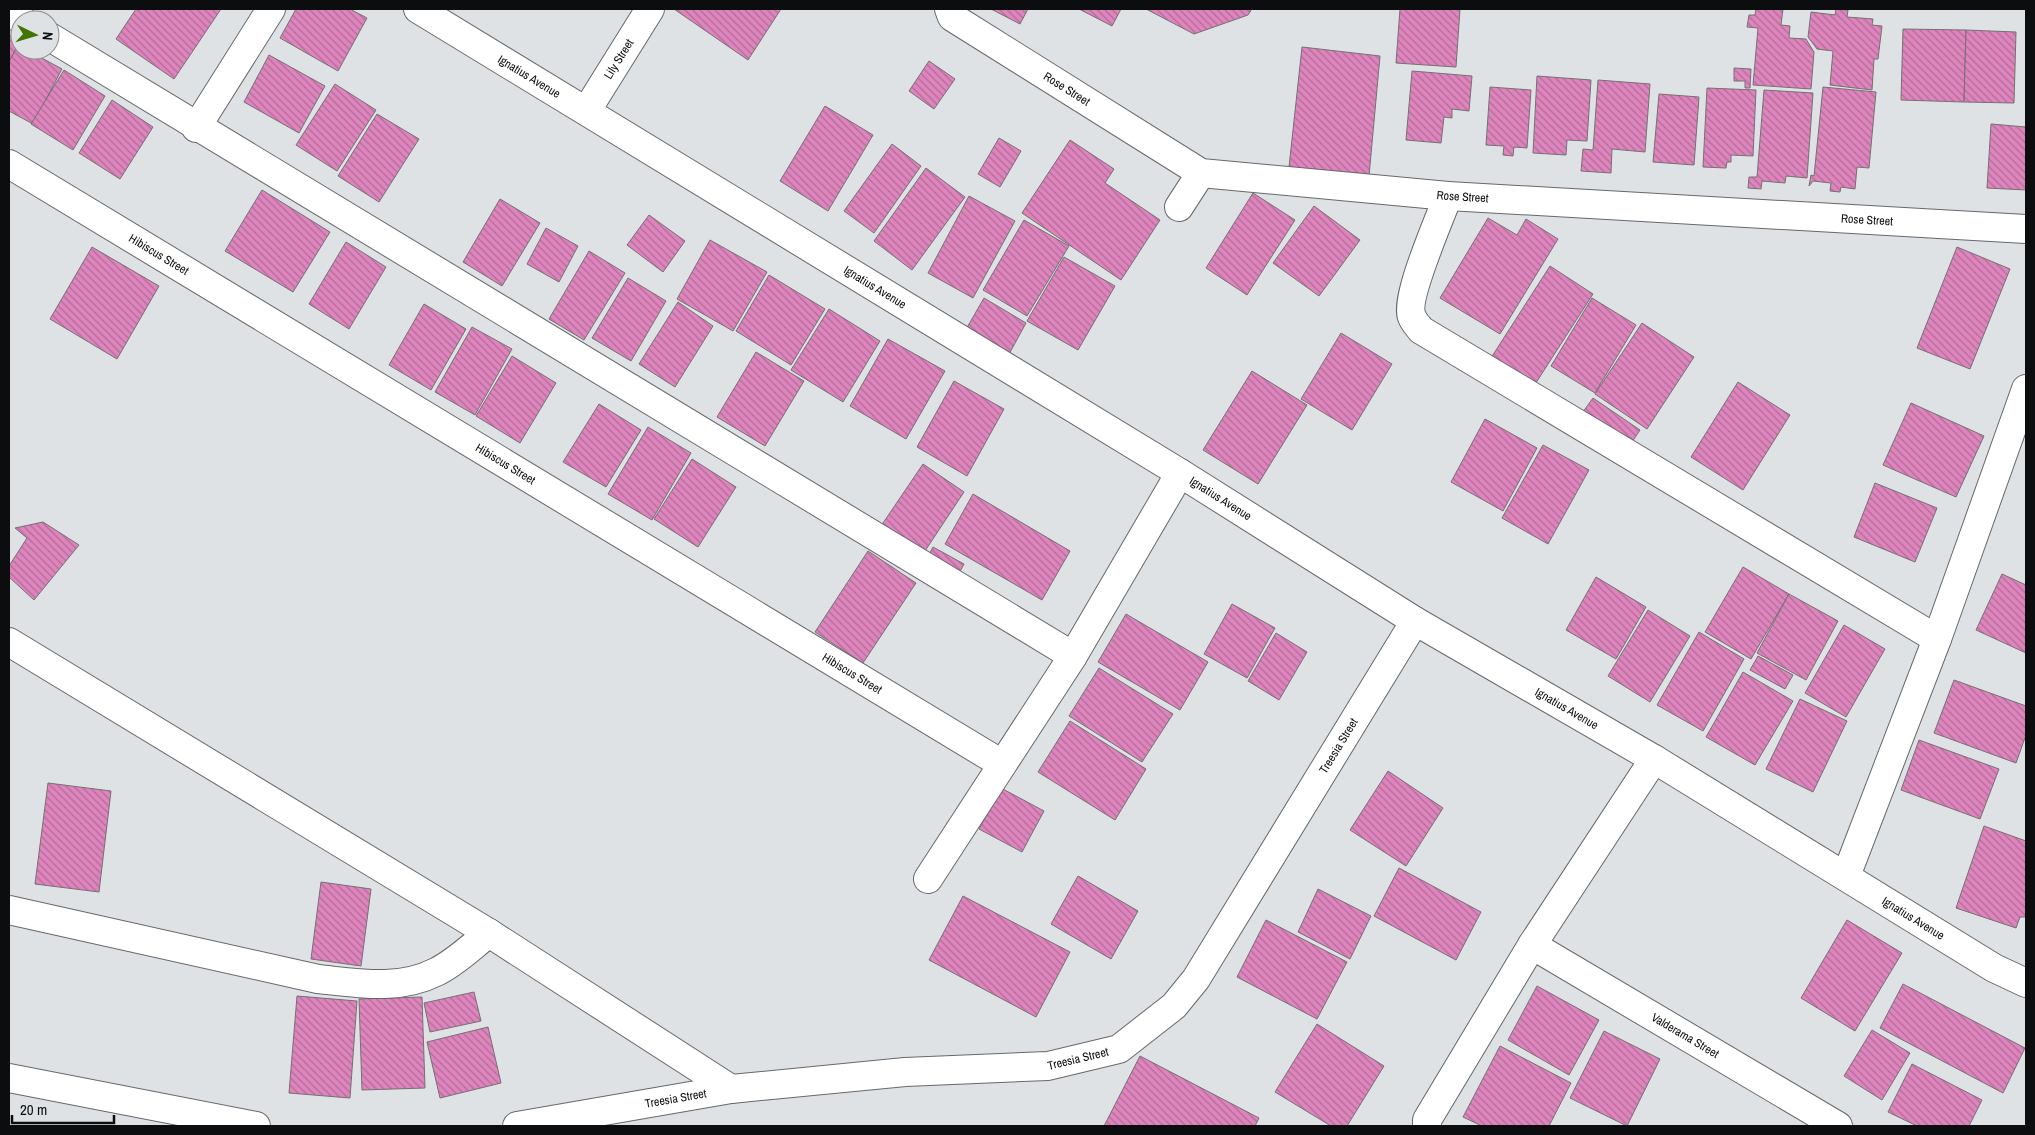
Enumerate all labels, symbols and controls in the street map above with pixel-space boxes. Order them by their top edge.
north arrow [10,10,60,60]
text: N [39,31,57,41]
street label: Lily Street [600,36,637,82]
street label: Ignatius Avenue [495,51,563,102]
street label: Rose Street [1040,68,1093,110]
street label: Rose Street [1436,187,1489,206]
street label: Rose Street [1840,210,1894,229]
street label: Hibiscus Street [126,230,192,279]
street label: Ignatius Avenue [841,262,909,312]
street label: Hibiscus Street [472,440,539,488]
street label: Ignatius Avenue [1186,473,1255,524]
street label: Hibiscus Street [819,649,885,698]
street label: Ignatius Avenue [1532,684,1601,733]
street label: Treesia Street [1316,715,1362,777]
street label: Ignatius Avenue [1879,893,1947,944]
street label: Valderama Street [1648,1009,1722,1062]
street label: Treesia Street [1046,1044,1110,1074]
street label: Treesia Street [644,1085,708,1112]
scale bar [12,1092,115,1124]
text: 20 m [20,1099,47,1120]

